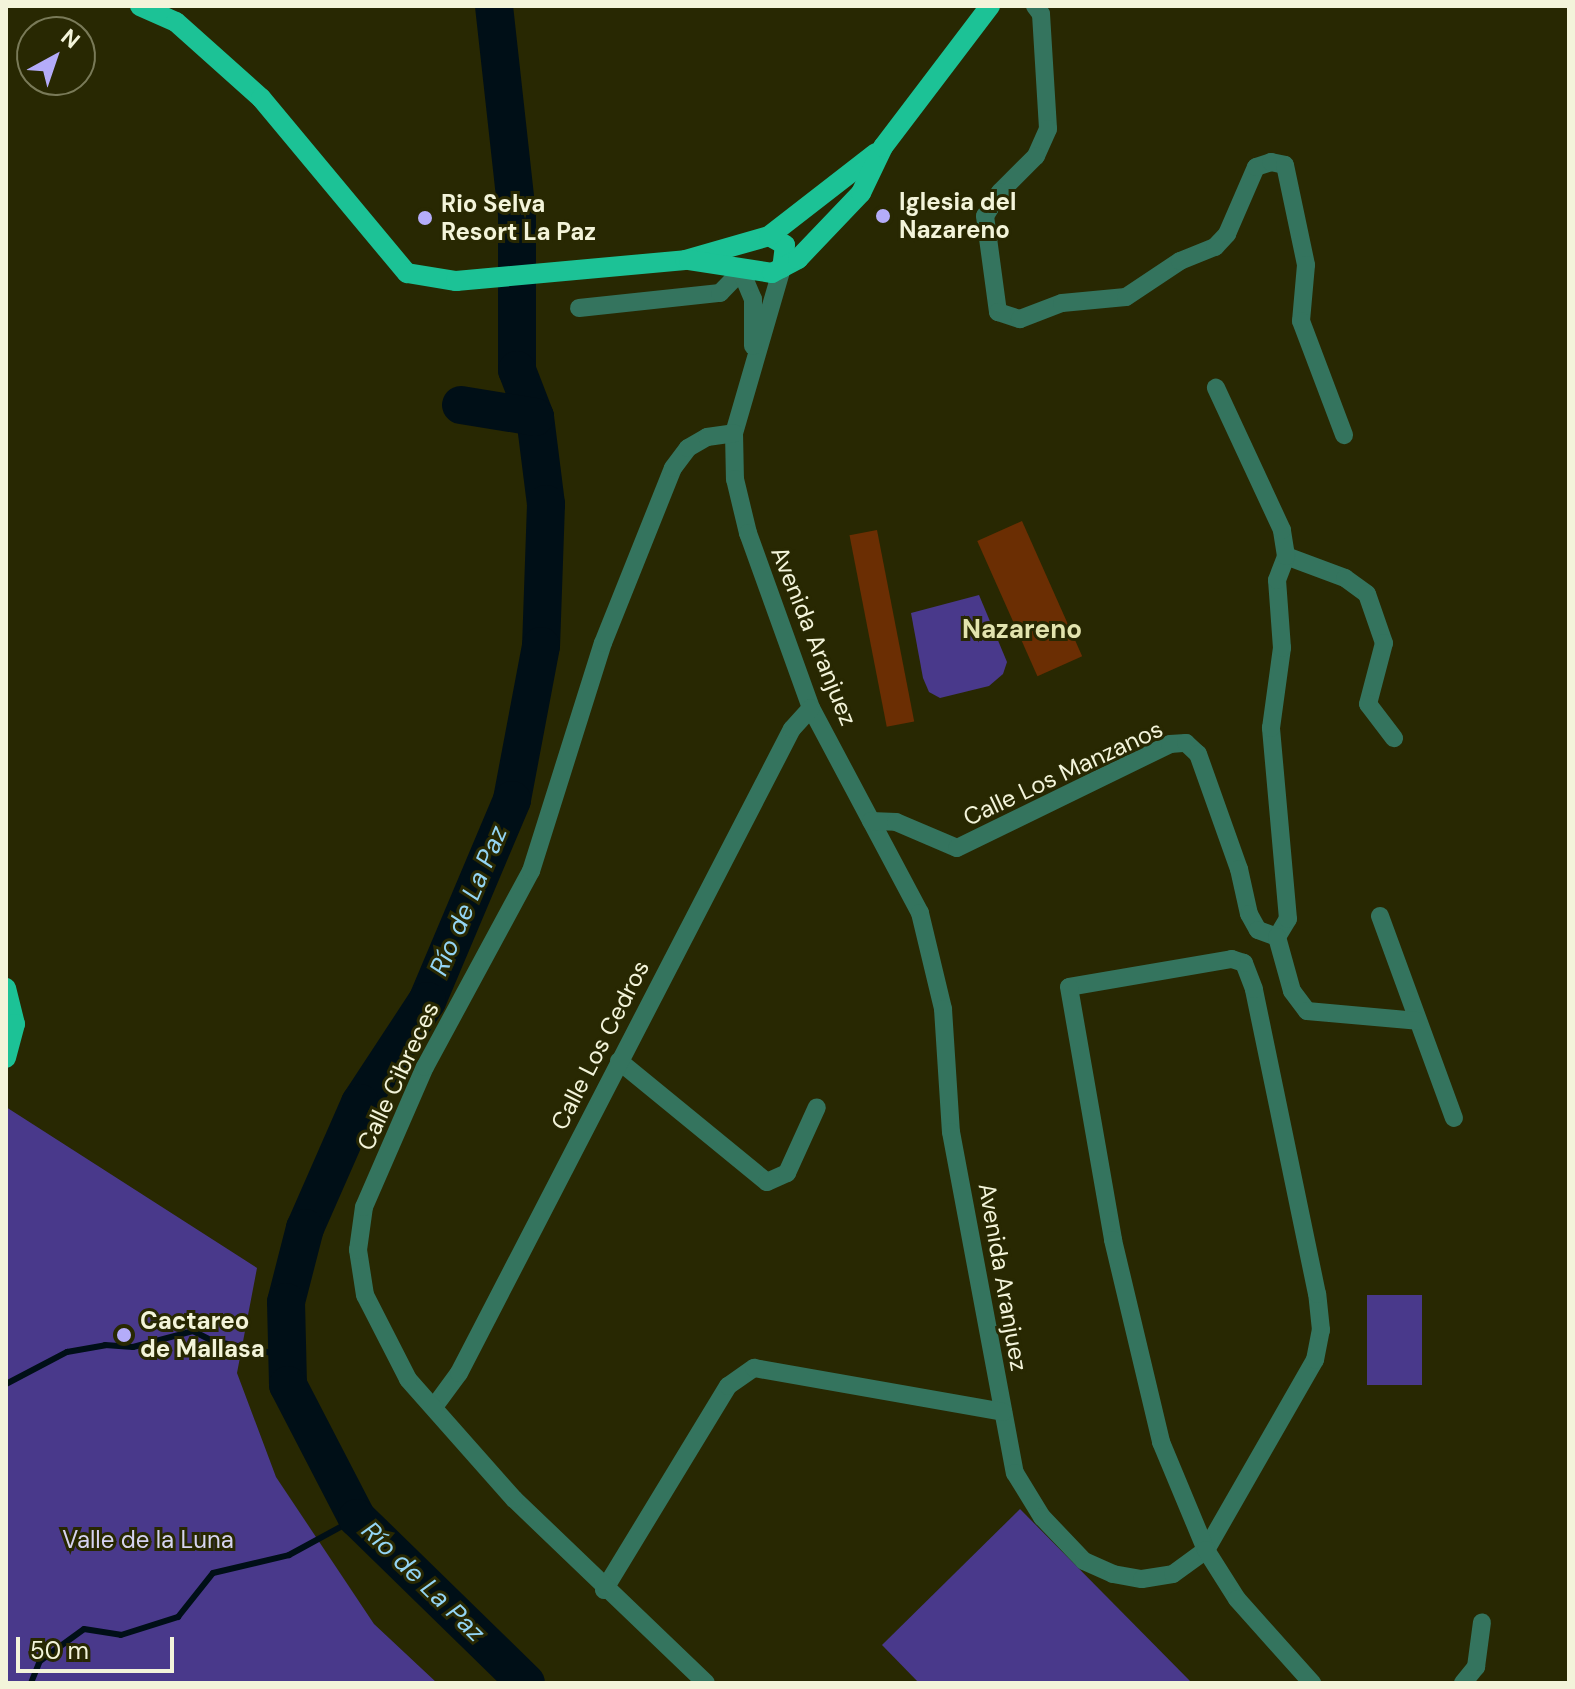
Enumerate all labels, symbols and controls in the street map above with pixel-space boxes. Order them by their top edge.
north arrow [16,16,96,96]
text: N [55,22,86,55]
place label: Iglesia del Nazareno [899,188,1016,244]
place label: Rio Selva Resort La Paz [441,190,596,246]
marker: Iglesia del Nazareno [874,207,892,225]
marker: Rio Selva Resort La Paz [416,209,434,227]
street label: Avenida Aranjuez [765,542,863,730]
district label: Nazareno [962,614,1082,646]
street label: Calle Los Manzanos [959,714,1167,832]
water label: Río de La Paz [423,822,515,980]
street label: Calle Los Cedros [545,955,655,1135]
street label: Calle Cibreces [351,997,445,1155]
street label: Avenida Aranjuez [972,1181,1034,1373]
place label: Cactareo de Mallasa [140,1307,265,1363]
marker: Cactareo de Mallasa [115,1326,133,1344]
water label: Río de La Paz [355,1515,491,1649]
park label: Valle de la Luna [62,1526,234,1554]
scale bar [20,1621,178,1671]
text: 50 m [30,1635,89,1666]

